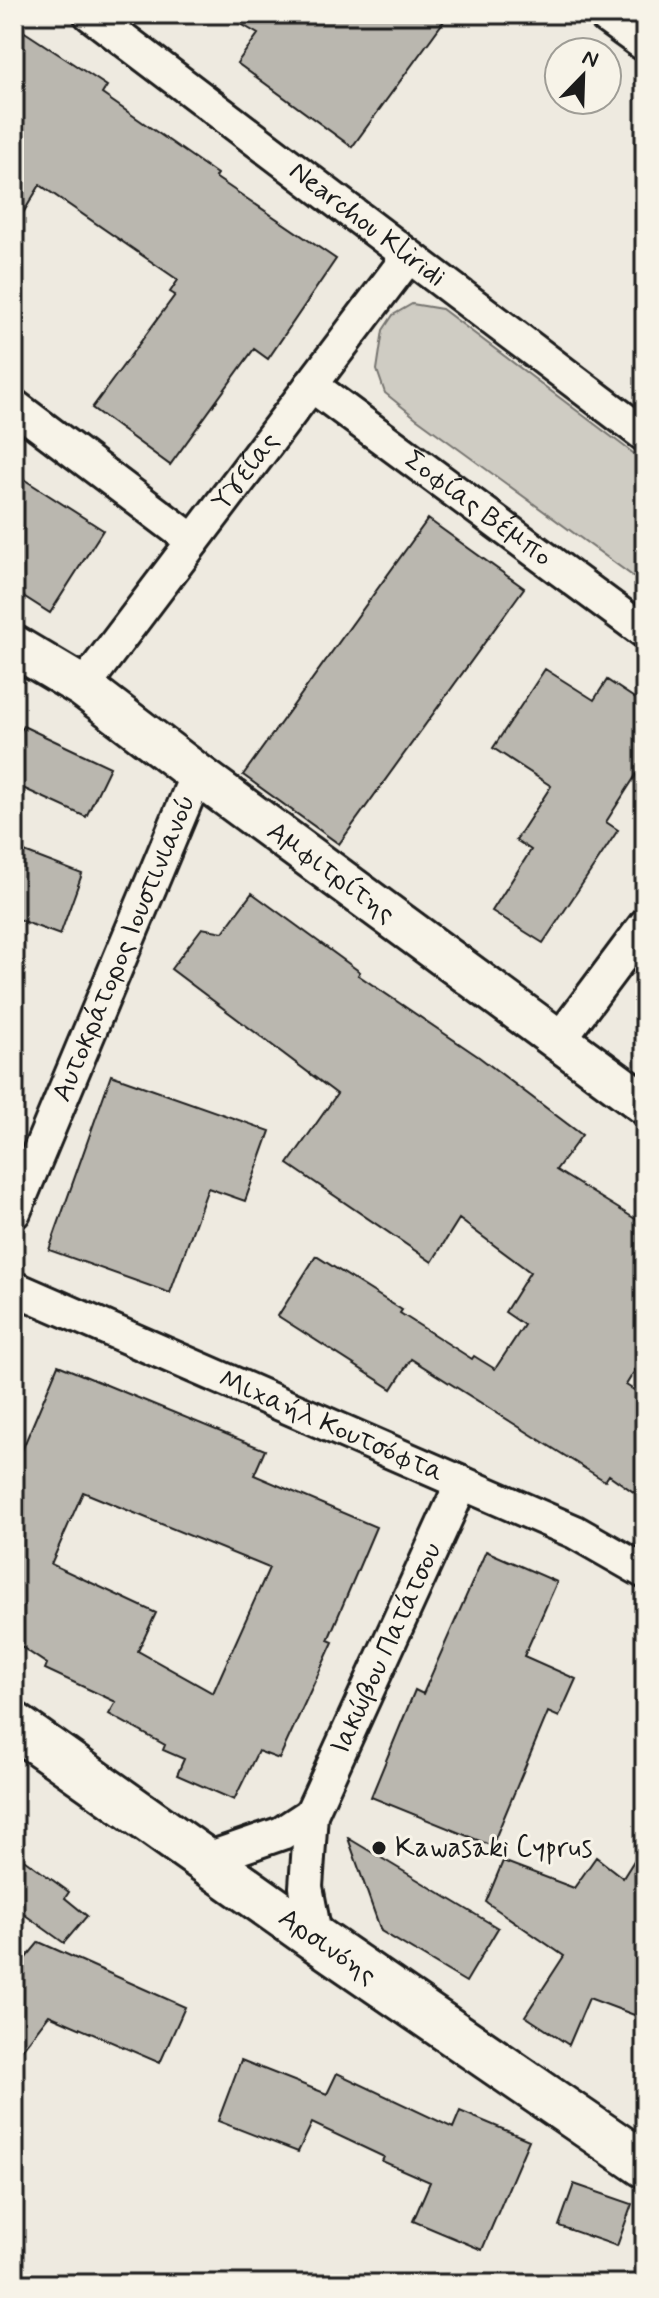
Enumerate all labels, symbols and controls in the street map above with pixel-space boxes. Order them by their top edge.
north arrow [543,36,623,116]
text: N [578,44,602,75]
street label: Nearchou Kliridi [281,153,453,296]
street label: Υγείας [204,424,288,519]
street label: Σοφίας Βέμπο [397,442,560,576]
street label: Αυτοκράτορος Ιουστινιανού [44,789,205,1107]
street label: Αμφιτρίτης [259,813,403,932]
street label: Μιχαήλ Κουτσόφτα [213,1361,450,1491]
street label: Ιακώβου Πατάτσου [322,1537,451,1760]
place label: Kawasaki Cyprus [395,1830,592,1867]
marker: Kawasaki Cyprus [370,1839,388,1857]
street label: Αρσινόης [271,1900,384,1994]

